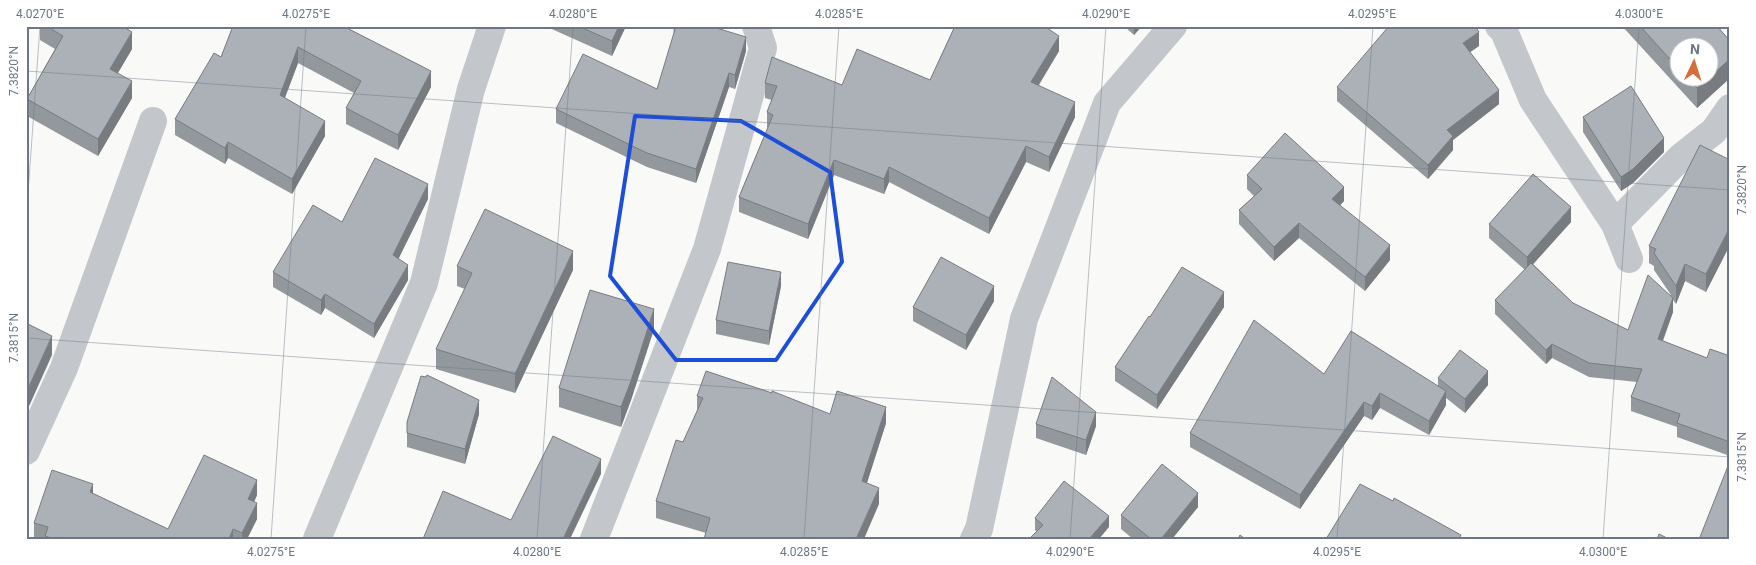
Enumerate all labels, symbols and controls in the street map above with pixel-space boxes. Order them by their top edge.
text: 4.0270°E [16,7,64,21]
text: 4.0275°E [282,7,330,21]
text: 4.0280°E [549,7,597,21]
text: 4.0285°E [815,7,863,21]
text: 4.0290°E [1082,7,1130,21]
text: 4.0295°E [1348,7,1396,21]
text: 4.0300°E [1615,7,1663,21]
north arrow [1668,38,1718,88]
text: N [1689,41,1700,57]
text: 7.3820°N [7,46,21,96]
text: 7.3820°N [1735,165,1749,215]
text: 7.3815°N [7,313,21,363]
text: 7.3815°N [1735,432,1749,482]
text: 4.0275°E [247,545,295,559]
text: 4.0280°E [513,545,561,559]
text: 4.0285°E [780,545,828,559]
text: 4.0290°E [1046,545,1094,559]
text: 4.0295°E [1313,545,1361,559]
text: 4.0300°E [1579,545,1627,559]

